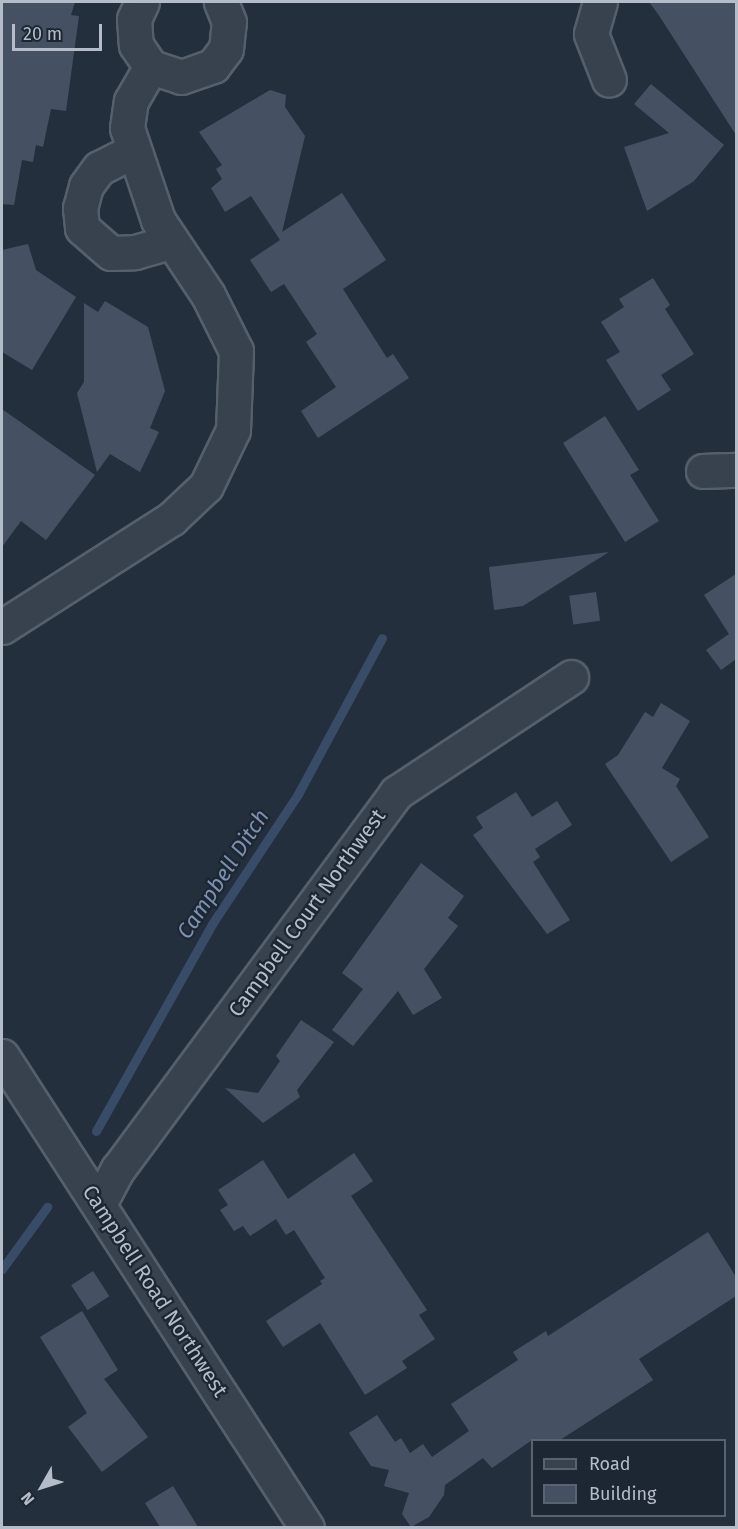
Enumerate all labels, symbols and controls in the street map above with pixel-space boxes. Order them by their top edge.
scale bar [15,12,105,50]
text: 20 m [23,23,62,45]
water label: Campbell Ditch [171,804,275,944]
street label: Campbell Court Northwest [223,804,391,1022]
street label: Campbell Road Northwest [77,1180,233,1402]
legend [531,1439,726,1517]
text: Road [589,1453,631,1475]
north arrow [12,1457,72,1517]
text: Building [589,1483,656,1505]
text: N [17,1489,38,1509]

